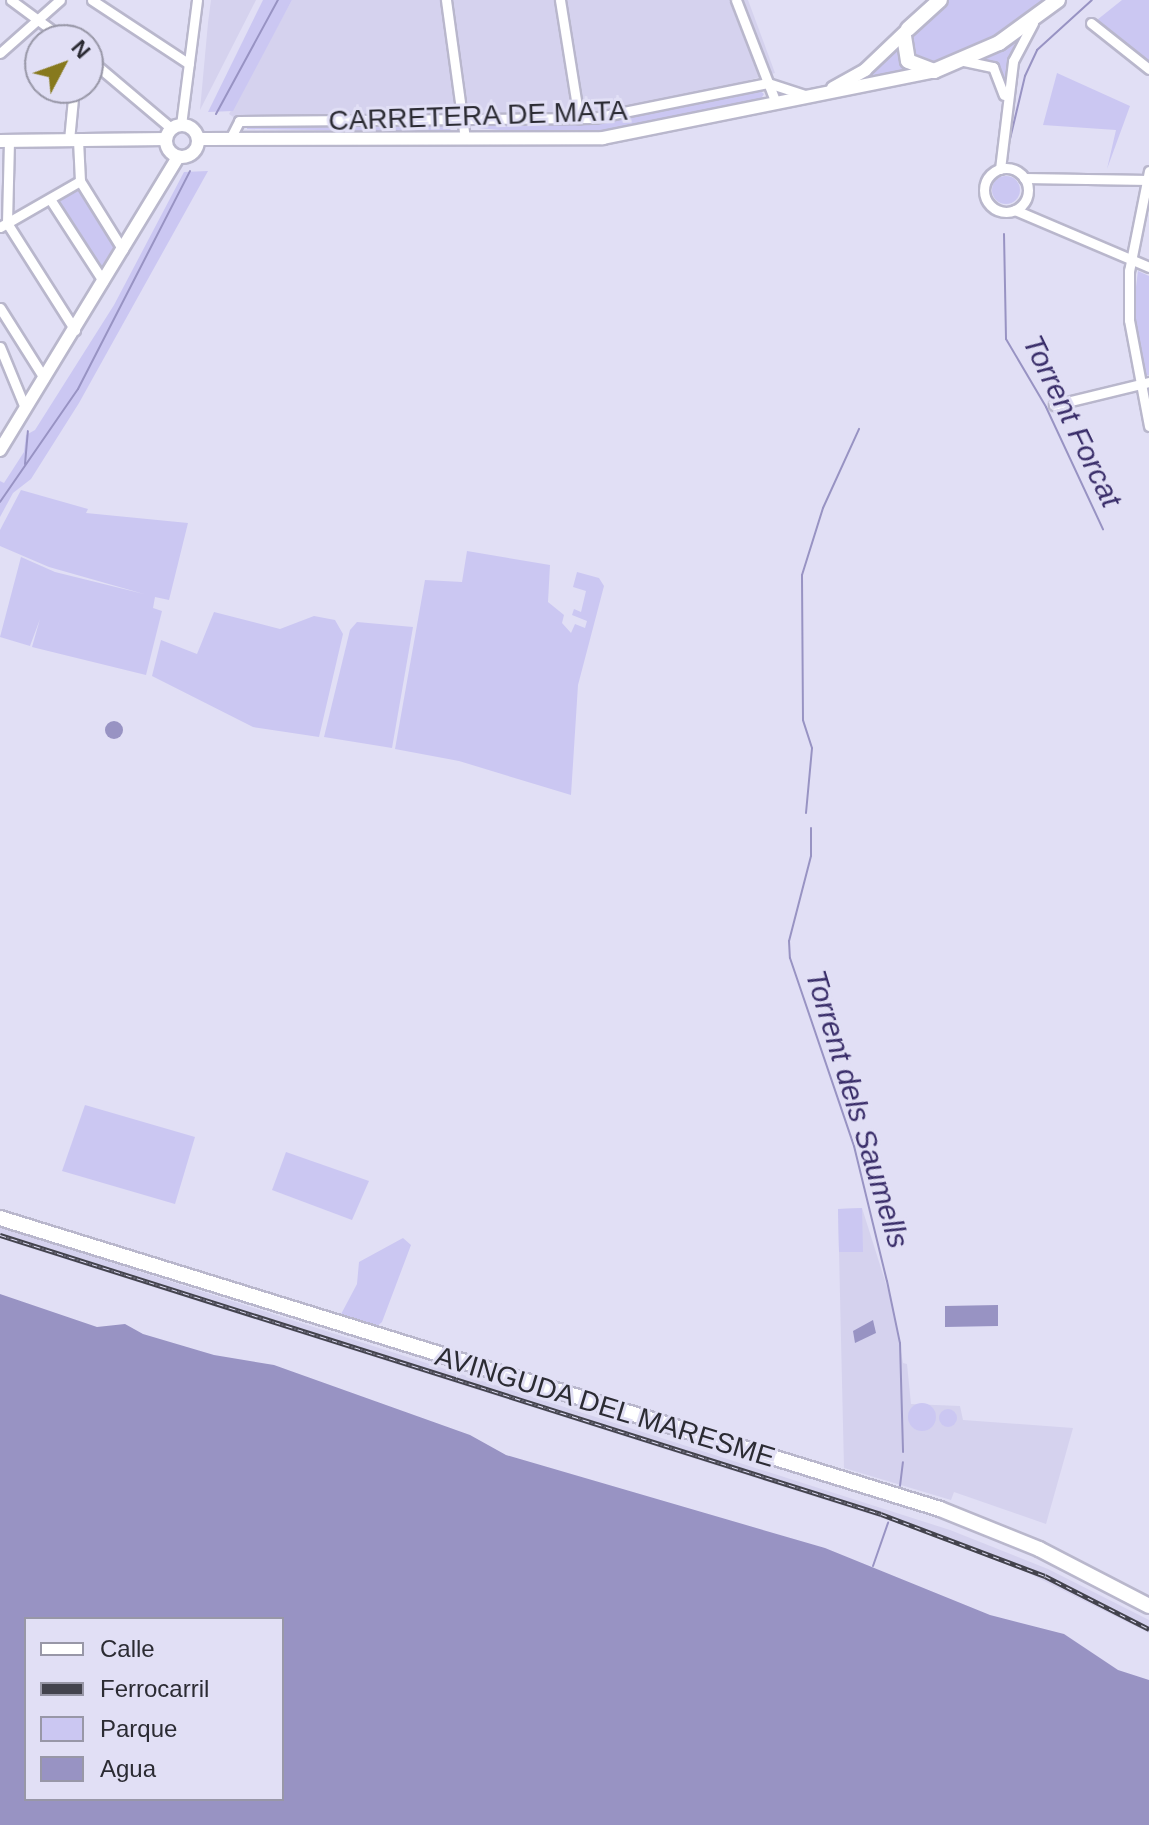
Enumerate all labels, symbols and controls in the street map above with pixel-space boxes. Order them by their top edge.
north arrow [24,24,104,104]
text: N [66,35,96,63]
street label: CARRETERA DE MATA [327,94,629,138]
water label: Torrent Forcat [1015,329,1129,513]
water label: Torrent dels Saumells [798,966,916,1252]
street label: AVINGUDA DEL MARESME [430,1339,780,1475]
legend [24,1617,284,1801]
text: Calle [100,1635,155,1662]
text: Ferrocarril [100,1675,209,1702]
text: Parque [100,1715,177,1742]
text: Agua [100,1755,156,1782]

